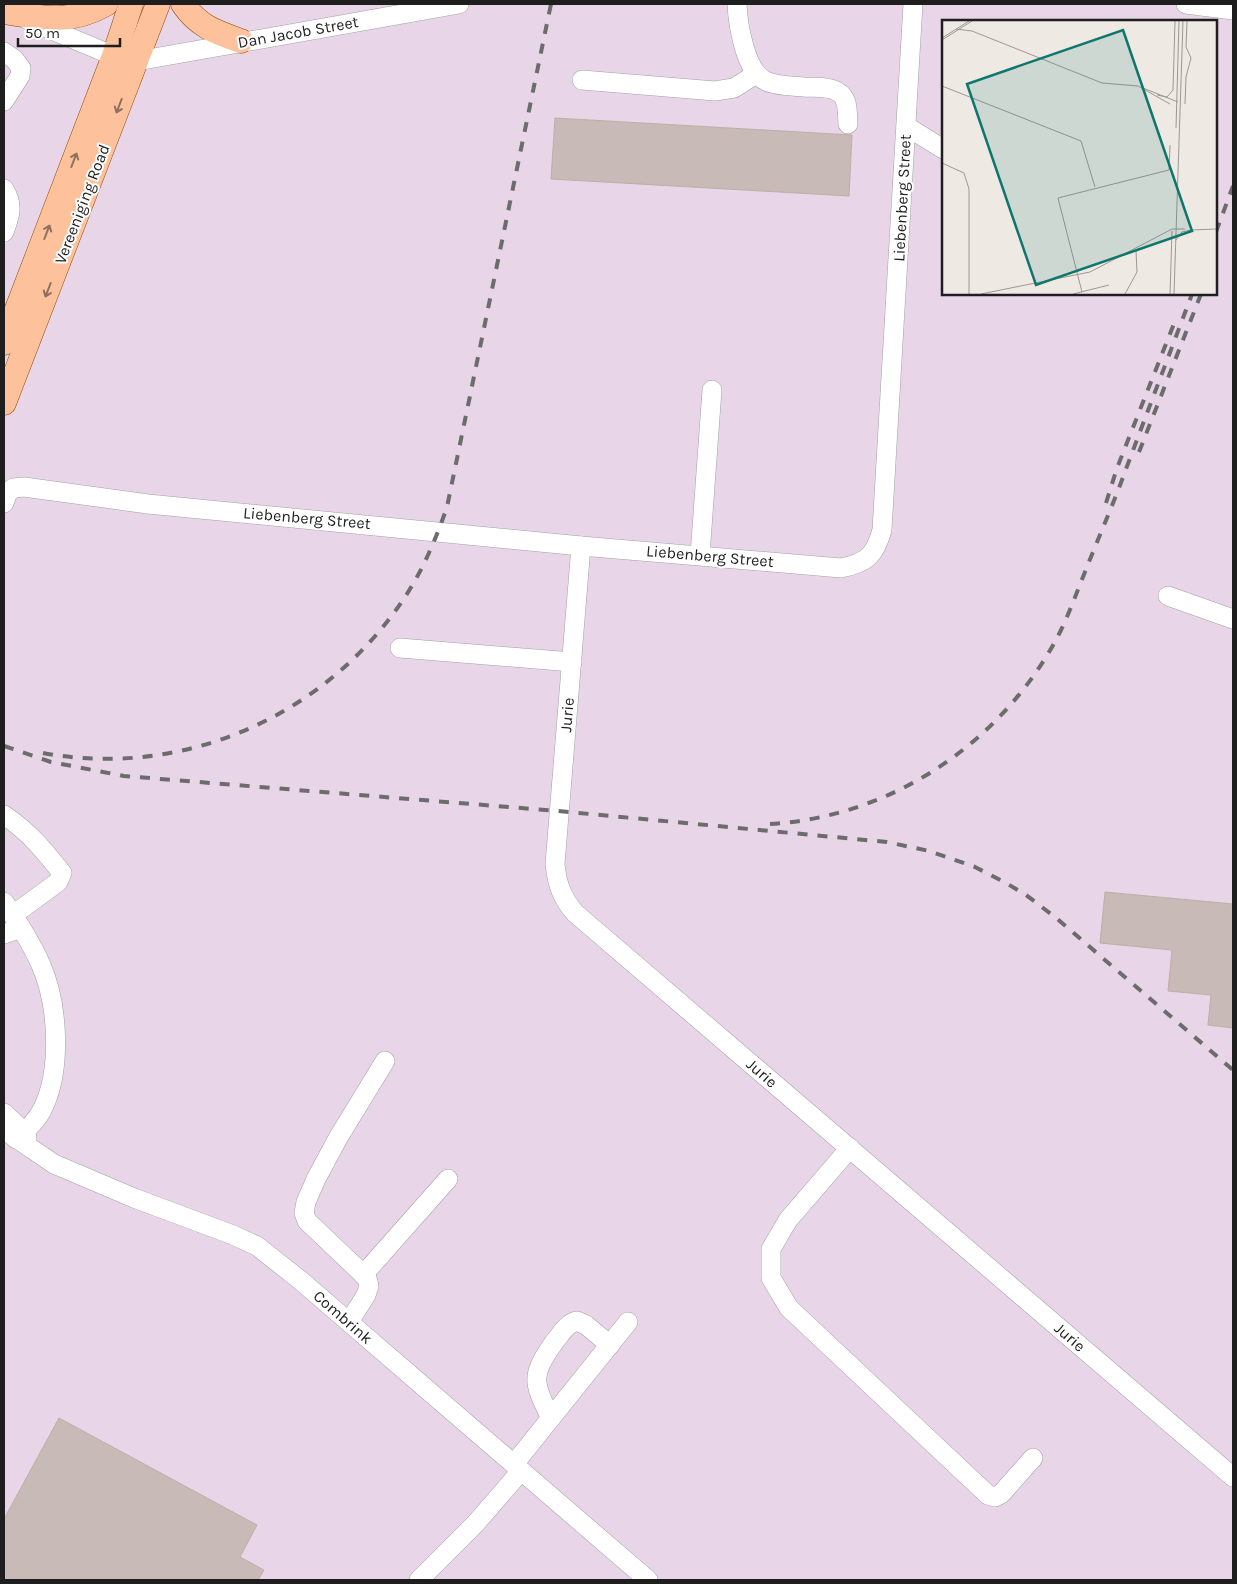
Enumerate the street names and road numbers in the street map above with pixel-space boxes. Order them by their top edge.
street label: Dan Jacob Street [236,12,360,52]
street label: Liebenberg Street [889,134,915,262]
street label: Vereeniging Road [50,142,114,266]
street label: Liebenberg Street [243,503,371,533]
street label: Liebenberg Street [646,541,774,571]
street label: Jurie [556,697,578,733]
street label: Jurie [743,1054,781,1092]
street label: Combrink [310,1286,376,1348]
street label: Jurie [1051,1318,1089,1356]

